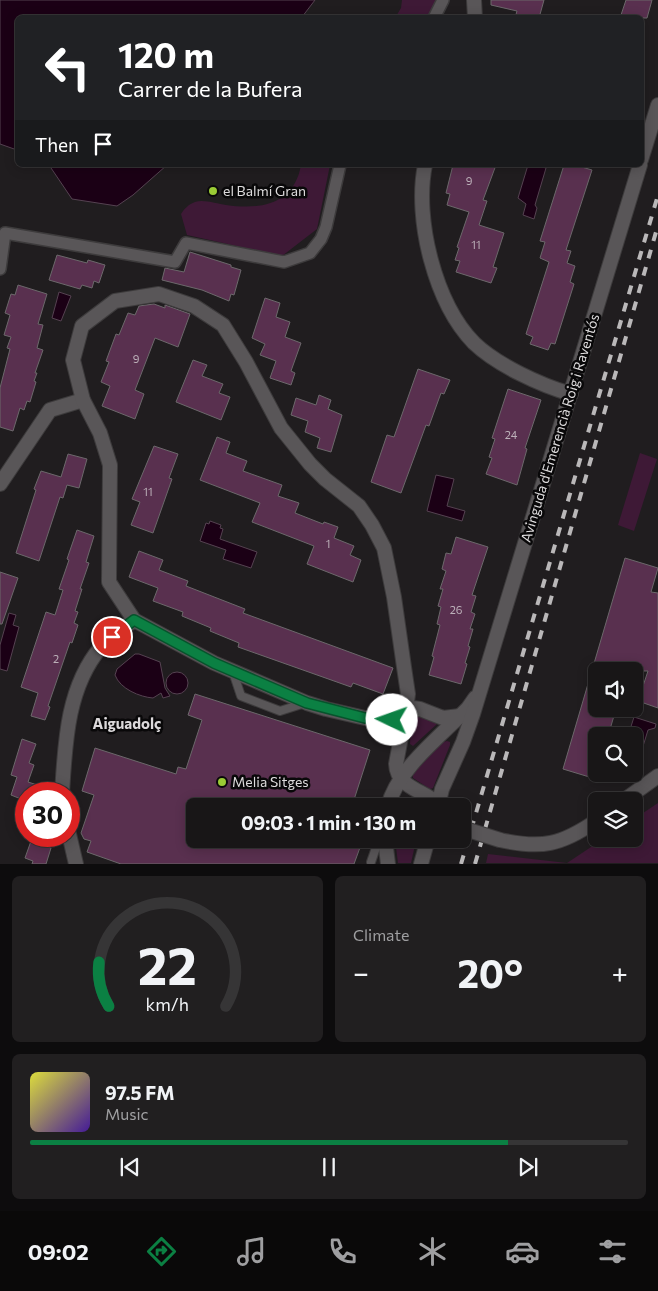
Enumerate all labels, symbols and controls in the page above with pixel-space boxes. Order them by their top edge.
text: 120 m [118,32,214,75]
icon: left [35,35,100,100]
text: Carrer de la Bufera [118,75,303,102]
icon: arrive [89,130,117,158]
text: Then [35,133,79,156]
house number: 9 [466,174,473,187]
place label: el Balmí Gran [223,182,306,199]
marker: el Balmí Gran [207,185,219,197]
house number: 11 [471,238,481,251]
street label: Avinguda d'Emerencià Roig i Raventós [517,312,602,544]
house number: 9 [133,352,140,365]
house number: 24 [505,428,518,441]
house number: 11 [143,485,153,498]
house number: 1 [326,537,330,550]
house number: 26 [450,603,463,616]
pin [91,616,133,658]
icon: arrive [98,623,126,651]
house number: 2 [53,652,59,665]
map controls [588,662,643,847]
button: sound [588,662,643,717]
position arrow [365,693,417,745]
district label: Aiguadolç [93,714,161,732]
button: search [588,727,643,782]
place label: Melia Sitges [232,773,309,790]
marker: Melia Sitges [216,776,228,788]
speed limit sign: 30 [15,782,80,847]
button: layers [588,792,643,847]
text: 09:03 · 1 min · 130 m [241,811,416,834]
text: Climate [353,925,409,944]
text: 22 [138,932,197,996]
text: 20° [457,949,523,996]
text: − [353,955,369,989]
text: + [612,955,628,989]
text: km/h [146,993,189,1015]
text: 97.5 FM [105,1081,175,1104]
text: Music [105,1104,149,1123]
icon: previous [116,1153,144,1181]
icon: pause [315,1153,343,1181]
icon: next [514,1153,542,1181]
icon: directions [144,1234,179,1269]
icon: music [234,1234,269,1269]
icon: phone [325,1234,360,1269]
icon: climate [415,1234,450,1269]
icon: car [505,1234,540,1269]
icon: filters [595,1234,630,1269]
text: 09:02 [28,1238,89,1265]

